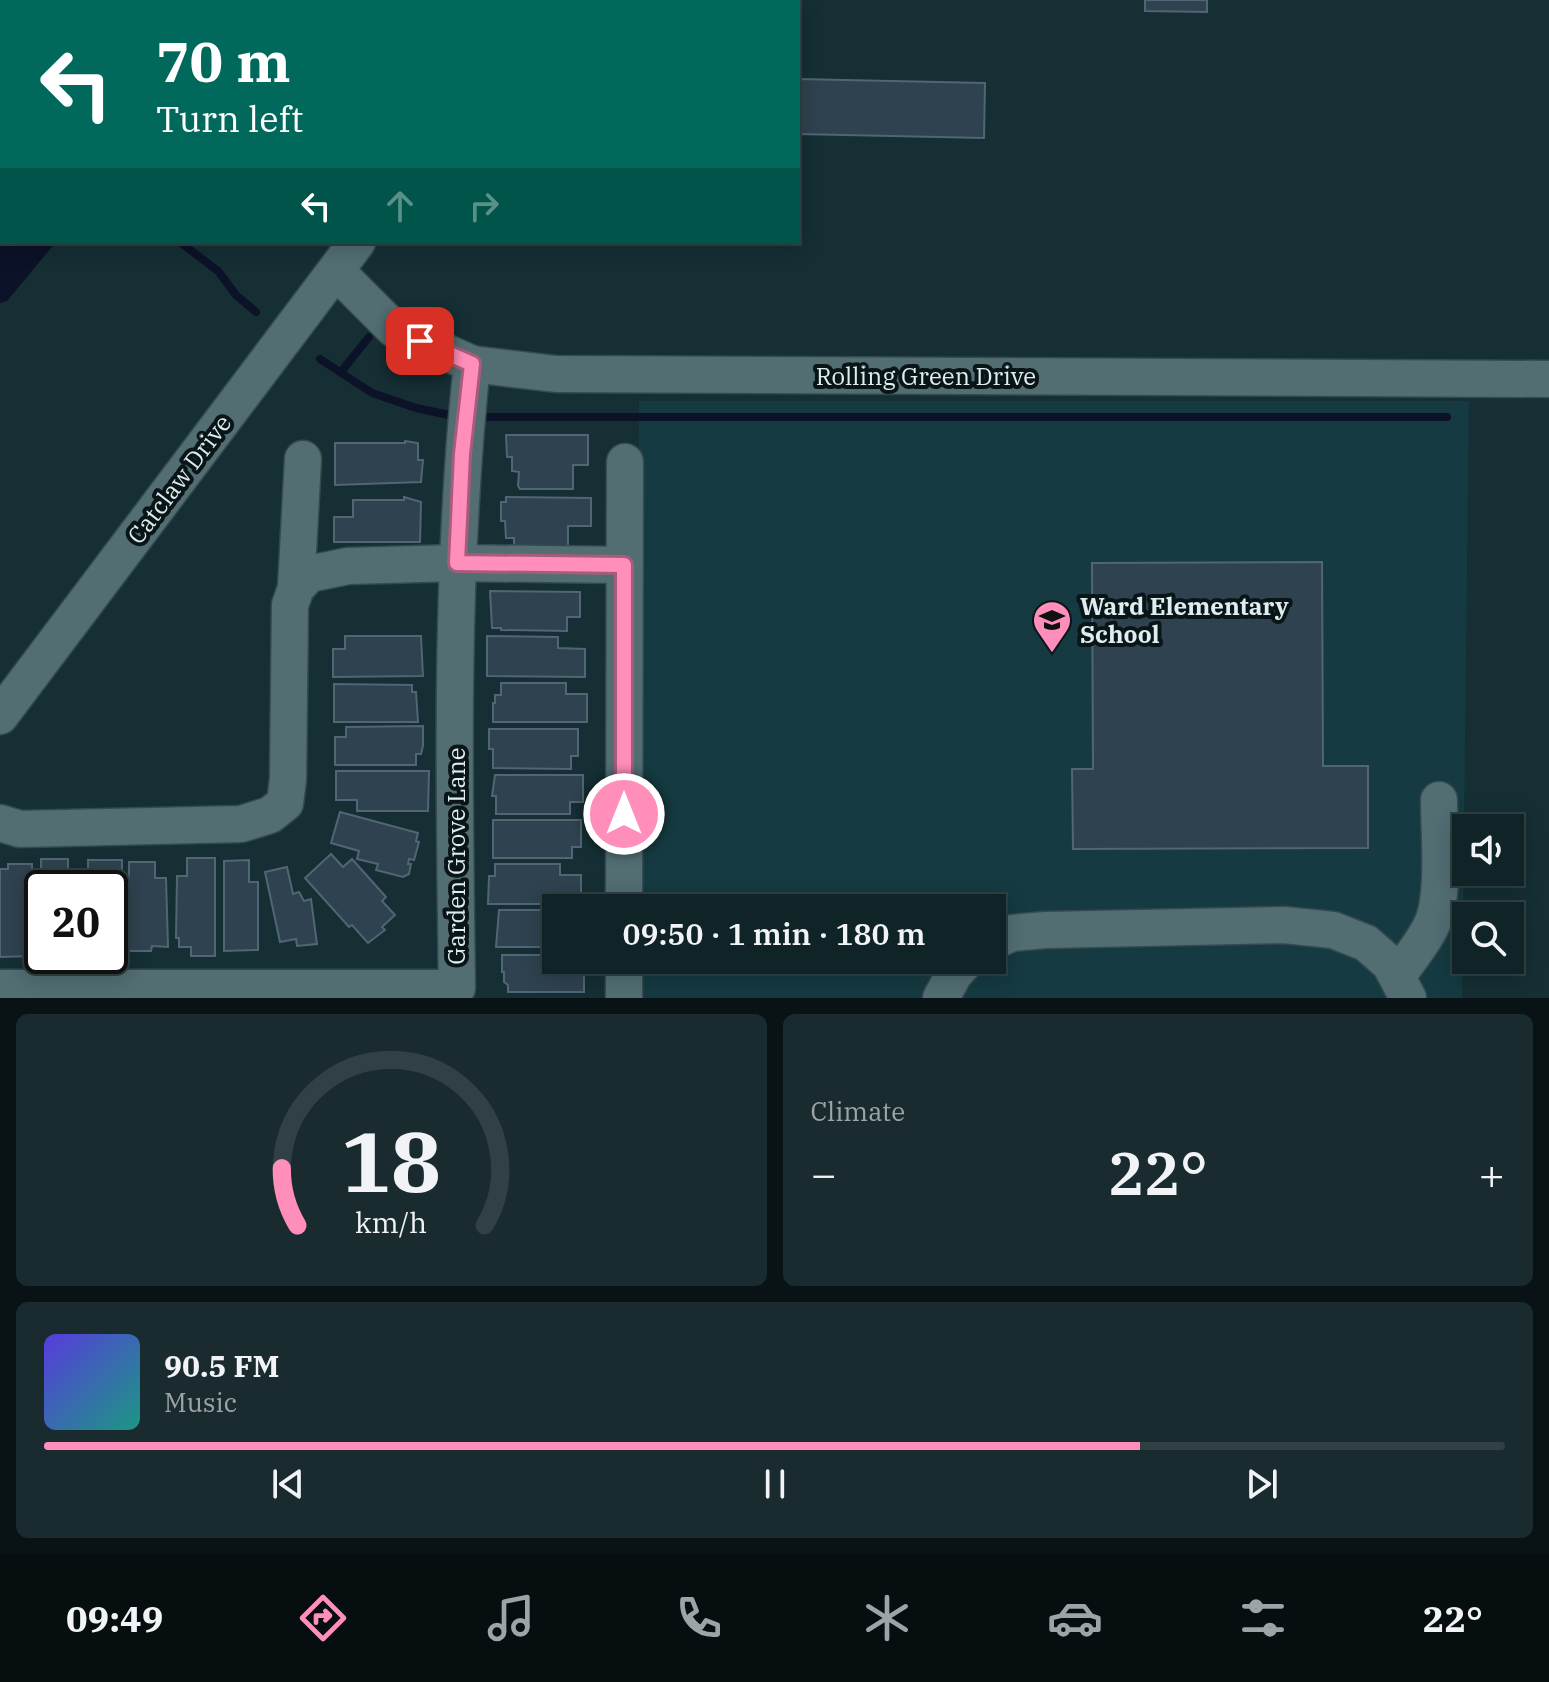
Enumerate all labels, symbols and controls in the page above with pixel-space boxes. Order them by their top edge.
text: 70 m [156,25,291,97]
icon: left [24,32,128,136]
text: Turn left [156,95,303,142]
icon: left [294,184,338,228]
icon: ahead [378,184,422,228]
icon: right [462,184,506,228]
pin [386,307,454,375]
icon: arrive [398,319,442,363]
street label: Rolling Green Drive [816,360,1036,392]
street label: Catclaw Drive [120,408,238,550]
place label: Ward Elementary School [1080,590,1289,650]
school or university icon: Ward Elementary School [1031,599,1073,654]
street label: Garden Grove Lane [440,747,472,965]
position arrow [582,772,666,856]
map controls [1452,814,1524,974]
button: sound [1452,814,1524,886]
speed limit sign: 20 [24,870,128,974]
button: search [1452,902,1524,974]
text: 09:50 · 1 min · 180 m [623,914,925,953]
text: Climate [811,1094,905,1128]
text: 18 [341,1107,441,1215]
text: 22° [1108,1133,1208,1212]
text: − [811,1145,837,1202]
text: + [1479,1145,1505,1202]
text: km/h [355,1204,427,1241]
text: 90.5 FM [164,1346,279,1385]
text: Music [164,1385,237,1419]
icon: previous [266,1462,310,1506]
icon: pause [753,1462,797,1506]
icon: next [1240,1462,1284,1506]
icon: directions [295,1590,351,1646]
icon: music [483,1590,539,1646]
icon: phone [671,1590,727,1646]
icon: climate [859,1590,915,1646]
icon: car [1047,1590,1103,1646]
icon: filters [1235,1590,1291,1646]
text: 09:49 [66,1595,163,1642]
text: 22° [1423,1595,1483,1642]

